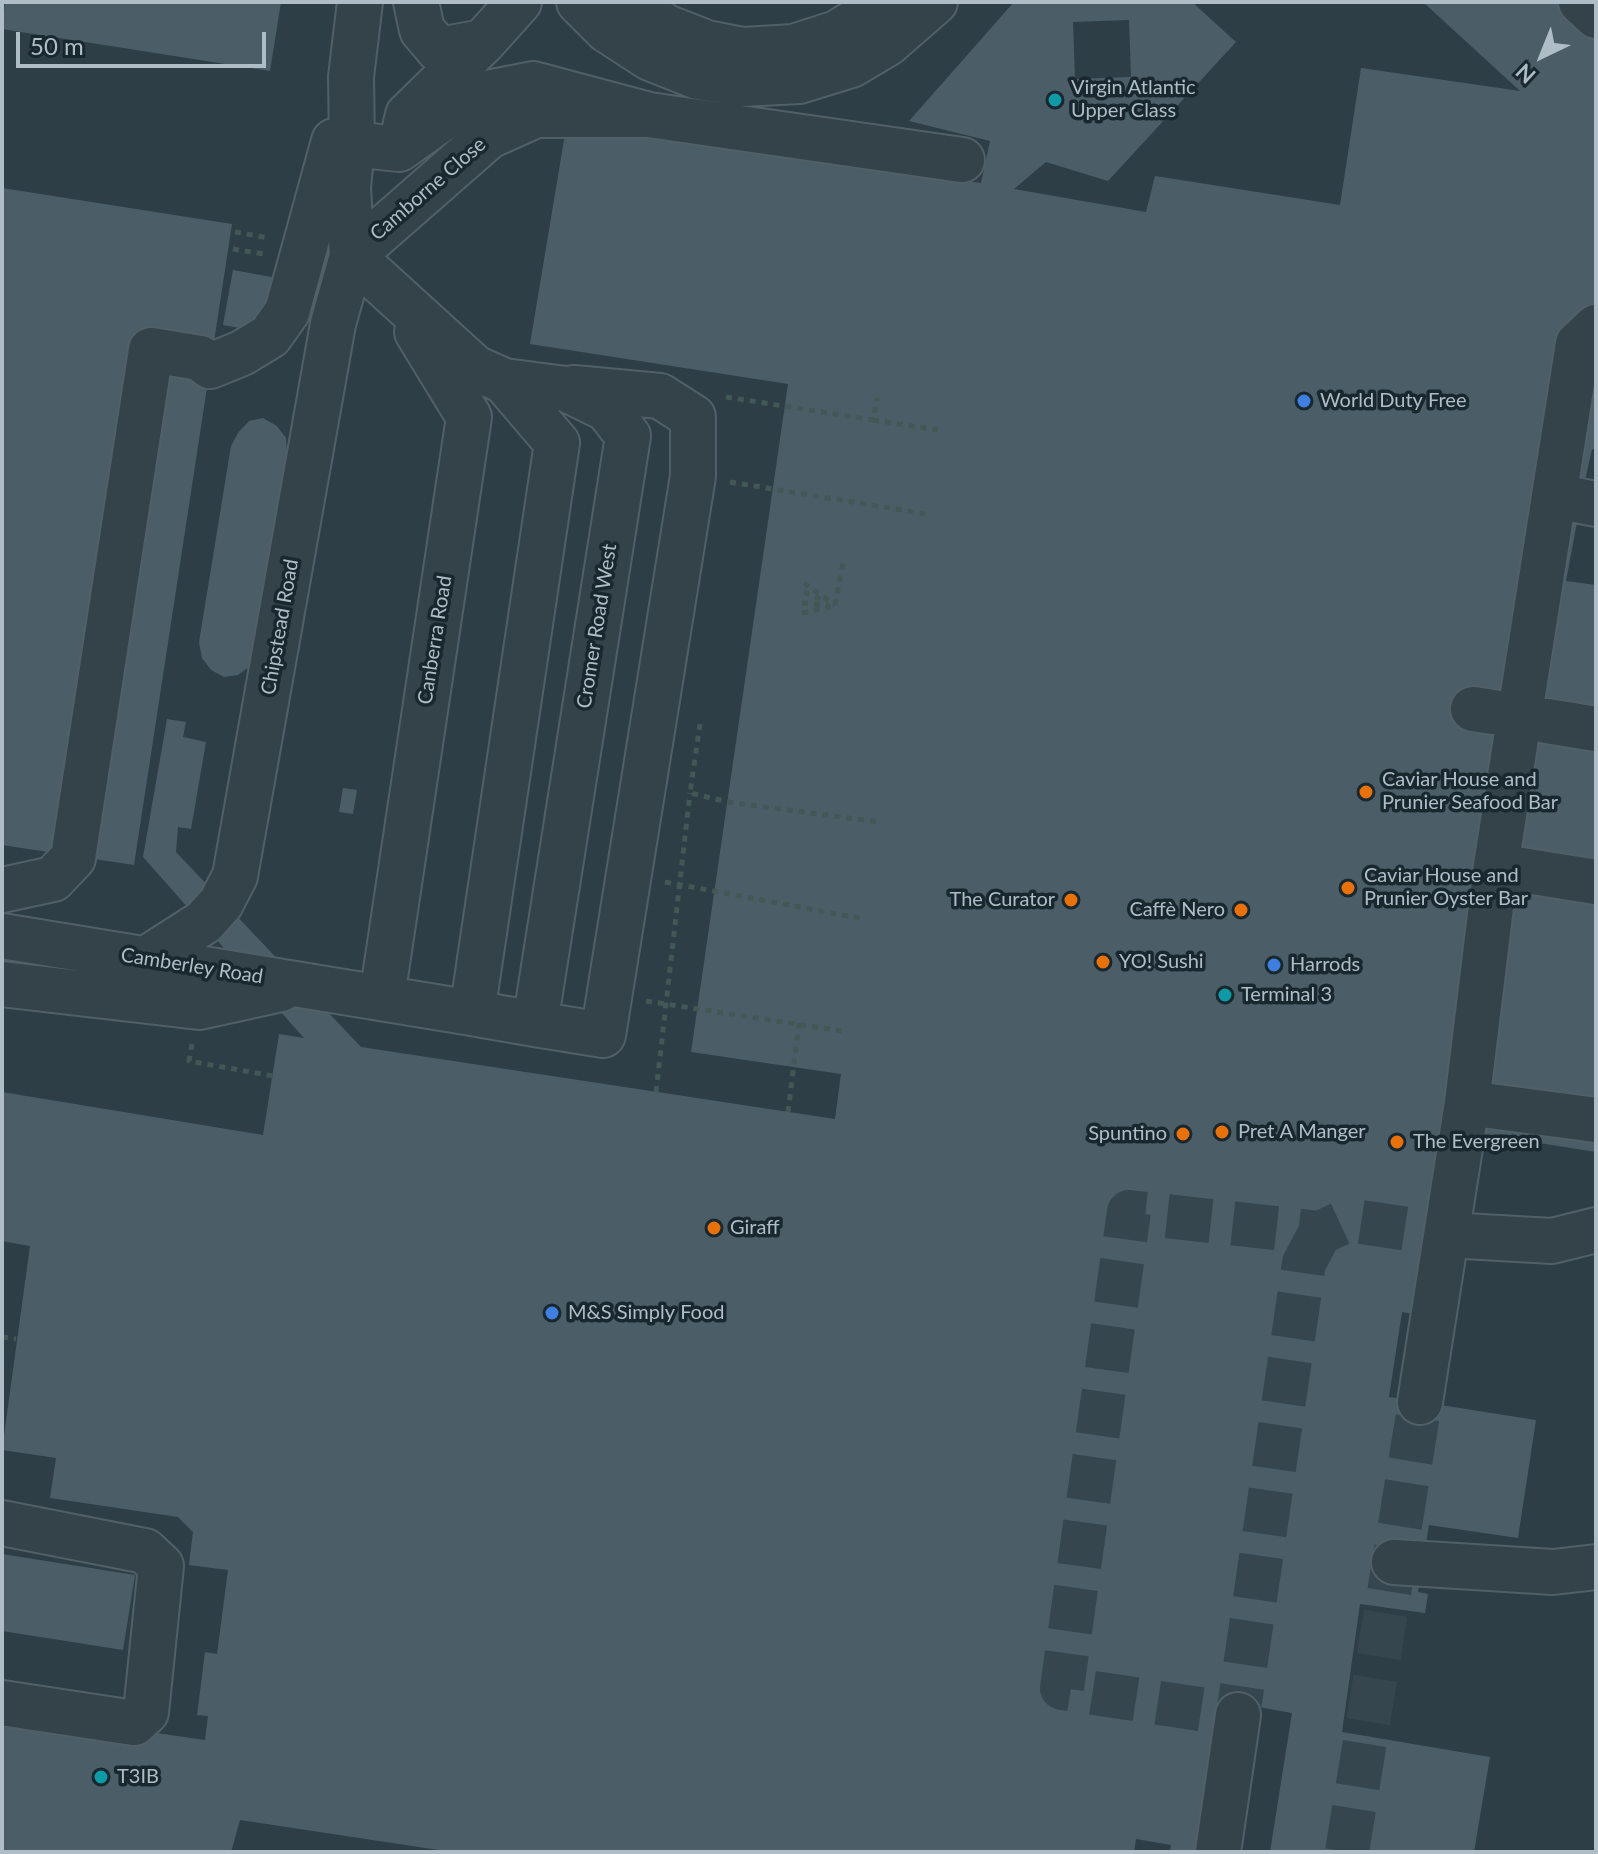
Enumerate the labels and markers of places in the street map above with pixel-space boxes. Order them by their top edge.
place label: Virgin Atlantic Upper Class [1071,76,1196,123]
marker: Virgin Atlantic Upper Class [1046,91,1064,109]
place label: World Duty Free [1320,389,1466,413]
marker: World Duty Free [1295,392,1313,410]
place label: Caviar House and Prunier Seafood Bar [1382,768,1558,815]
marker: Caviar House and Prunier Seafood Bar [1357,783,1375,801]
place label: Caviar House and Prunier Oyster Bar [1364,864,1528,911]
marker: Caviar House and Prunier Oyster Bar [1339,879,1357,897]
place label: The Curator [950,888,1055,912]
marker: The Curator [1062,891,1080,909]
place label: Caffè Nero [1129,898,1225,922]
marker: Caffè Nero [1232,901,1250,919]
place label: YO! Sushi [1119,950,1204,974]
marker: YO! Sushi [1094,953,1112,971]
place label: Harrods [1290,953,1360,977]
marker: Harrods [1265,956,1283,974]
place label: Terminal 3 [1241,983,1332,1007]
marker: Terminal 3 [1216,986,1234,1004]
place label: Pret A Manger [1238,1120,1366,1144]
place label: Spuntino [1088,1122,1167,1146]
marker: Pret A Manger [1213,1123,1231,1141]
marker: Spuntino [1174,1125,1192,1143]
place label: The Evergreen [1413,1130,1540,1154]
marker: The Evergreen [1388,1133,1406,1151]
place label: Giraff [730,1216,780,1240]
marker: Giraff [705,1219,723,1237]
place label: M&S Simply Food [568,1301,724,1325]
marker: M&S Simply Food [543,1304,561,1322]
place label: T3IB [117,1765,159,1789]
marker: T3IB [92,1768,110,1786]

